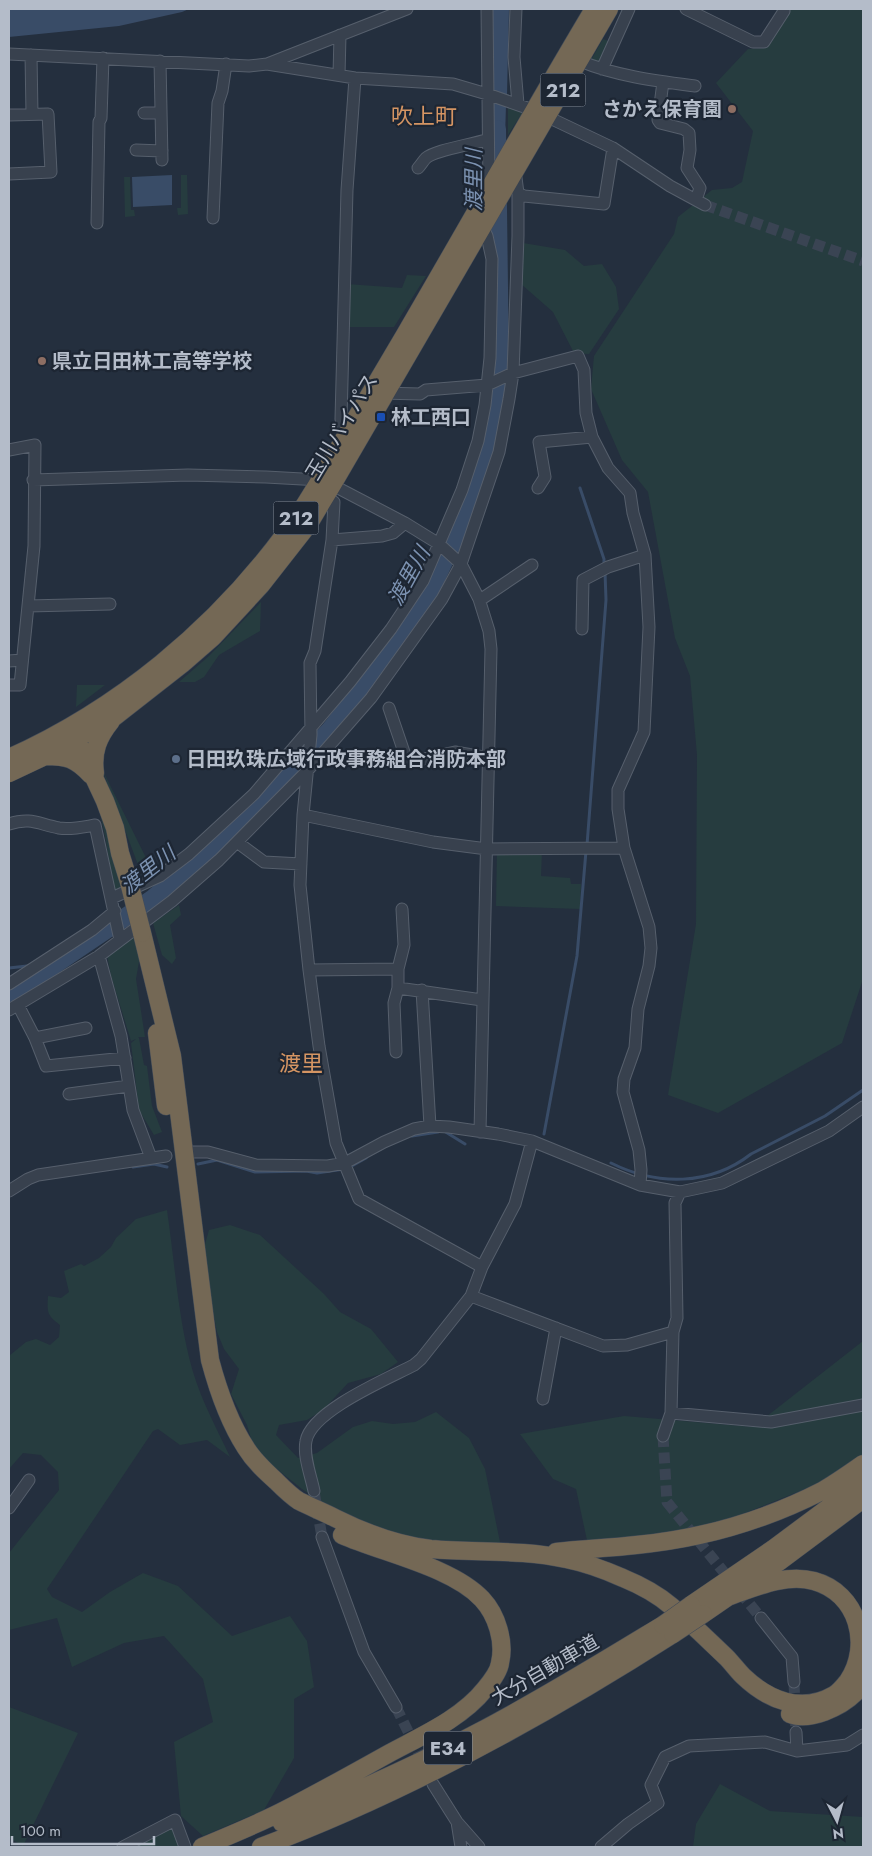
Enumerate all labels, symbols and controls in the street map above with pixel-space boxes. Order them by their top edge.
road number: 212 [540,74,586,106]
place label: さかえ保育園 [602,95,722,124]
district label: 吹上町 [391,100,457,132]
marker: さかえ保育園 [726,103,738,115]
water label: 渡里川 [459,147,489,212]
place label: 県立日田林工高等学校 [52,347,252,376]
marker: 県立日田林工高等学校 [36,355,48,367]
street label: 玉川バイパス [299,368,385,486]
place label: 林工西口 [391,403,471,432]
marker: 林工西口 [375,411,387,423]
road number: 212 [274,502,318,534]
water label: 渡里川 [381,539,438,611]
place label: 日田玖珠広域行政事務組合消防本部 [186,745,506,774]
marker: 日田玖珠広域行政事務組合消防本部 [170,753,182,765]
water label: 渡里川 [114,838,184,901]
district label: 渡里 [279,1047,323,1079]
street label: 大分自動車道 [486,1627,604,1713]
road number: E34 [424,1732,472,1765]
north arrow [812,1796,862,1846]
scale bar [12,1814,155,1846]
text: 100 m [20,1820,61,1842]
text: N [832,1823,845,1844]

